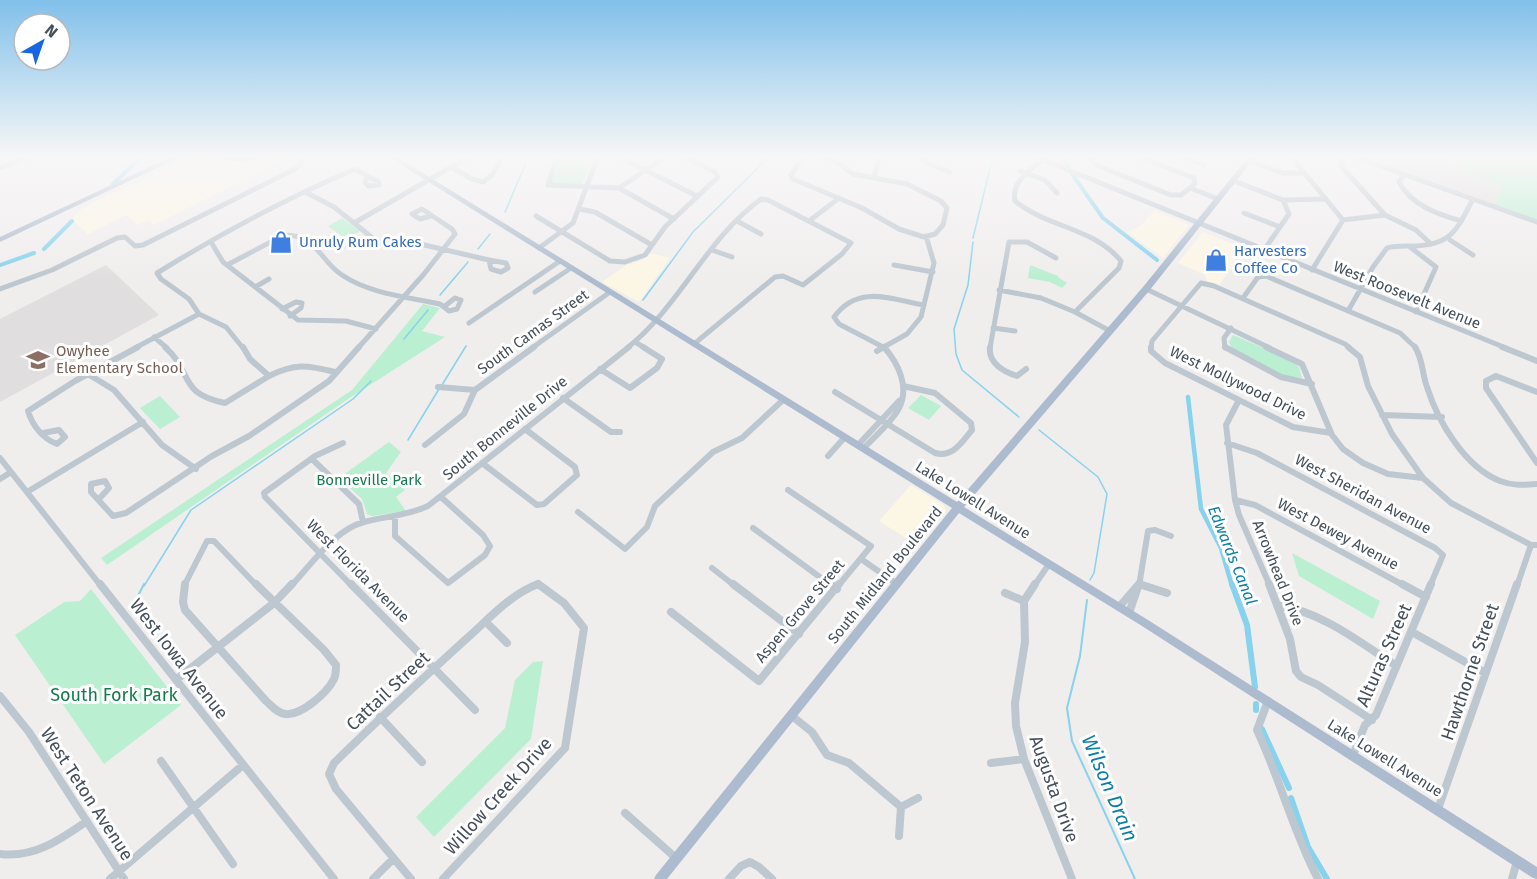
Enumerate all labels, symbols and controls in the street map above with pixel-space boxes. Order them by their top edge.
north arrow [12,12,72,72]
text: N [41,20,61,42]
shop icon: Unruly Rum Cakes [268,229,294,255]
place label: Unruly Rum Cakes [299,233,422,251]
place label: Harvesters Coffee Co [1234,242,1307,277]
shop icon: Harvesters Coffee Co [1203,247,1229,273]
street label: West Roosevelt Avenue [1331,257,1483,333]
street label: South Camas Street [474,285,592,378]
place label: Owyhee Elementary School [56,342,184,377]
street label: West Mollywood Drive [1167,342,1309,424]
school or university icon: Owyhee Elementary School [25,347,51,373]
street label: South Bonneville Drive [439,372,571,484]
street label: West Sheridan Avenue [1292,450,1434,538]
street label: Lake Lowell Avenue [912,457,1034,543]
park label: Bonneville Park [316,471,422,489]
street label: West Dewey Avenue [1274,494,1402,574]
street label: South Midland Boulevard [824,503,946,647]
water label: Edwards Canal [1204,503,1261,608]
street label: West Florida Avenue [303,516,413,626]
street label: Arrowhead Drive [1249,518,1307,628]
street label: Aspen Grove Street [752,555,849,666]
street label: West Iowa Avenue [125,594,233,724]
street label: Alturas Street [1351,600,1417,710]
street label: Hawthorne Street [1436,600,1504,743]
street label: Cattail Street [342,646,435,735]
park label: South Fork Park [50,684,179,706]
street label: Lake Lowell Avenue [1324,715,1446,801]
street label: West Teton Avenue [36,723,138,865]
water label: Wilson Drain [1077,731,1143,845]
street label: Willow Creek Drive [439,733,557,859]
street label: Augusta Drive [1025,733,1083,845]

